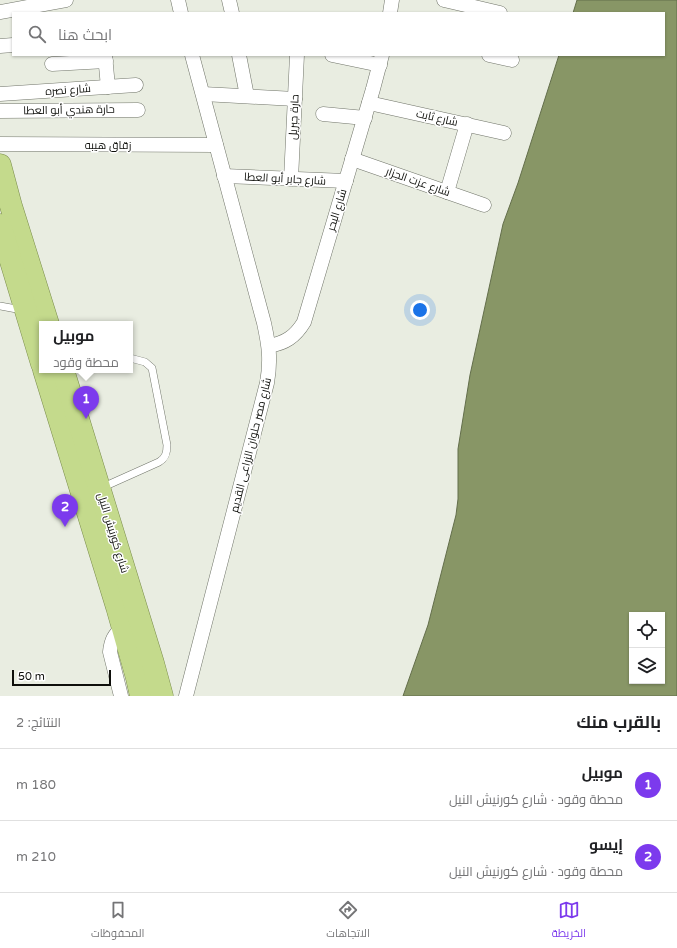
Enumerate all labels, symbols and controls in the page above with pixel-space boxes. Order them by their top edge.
search box [12,12,665,56]
icon: search [26,23,48,45]
text: ابحث هنا [58,26,112,44]
street label: شارع نصره [45,82,91,99]
street label: حارة جبريل [286,94,302,140]
street label: حارة هندي أبو العطا [23,102,115,119]
street label: شارع ثابت [415,107,459,130]
street label: زقاق هيبه [85,139,131,152]
street label: شارع عزت الجزار [383,165,452,200]
street label: شارع جابر أبو العطا [244,169,326,189]
street label: شارع البحر [324,187,351,234]
your location [410,300,430,320]
popup [39,321,133,373]
text: موبيل [53,327,94,345]
text: محطة وقود [53,355,119,371]
street label: شارع مصر حلوان الزراعى القديم [228,376,275,514]
pin: 1 [73,386,99,419]
street label: شارع كورنيش النيل [94,491,131,575]
pin: 2 [52,494,78,527]
map controls [629,612,665,684]
button: locate [629,612,665,648]
button: layers [629,648,665,684]
scale bar [12,668,111,687]
text: 50 m [18,670,45,683]
text: بالقرب منك [576,712,661,733]
text: النتائج: 2 [16,715,61,731]
text: موبيل [582,764,623,782]
text: 180 m [16,777,56,793]
text: 1 [644,777,652,793]
text: محطة وقود · شارع كورنيش النيل [449,792,623,808]
text: إيسو [589,836,623,854]
text: 210 m [16,849,56,865]
text: 2 [644,849,652,865]
text: محطة وقود · شارع كورنيش النيل [449,864,623,880]
tab: المحفوظات [91,899,144,943]
tab: الاتجاهات [326,899,370,943]
tab: الخريطة [552,899,586,943]

